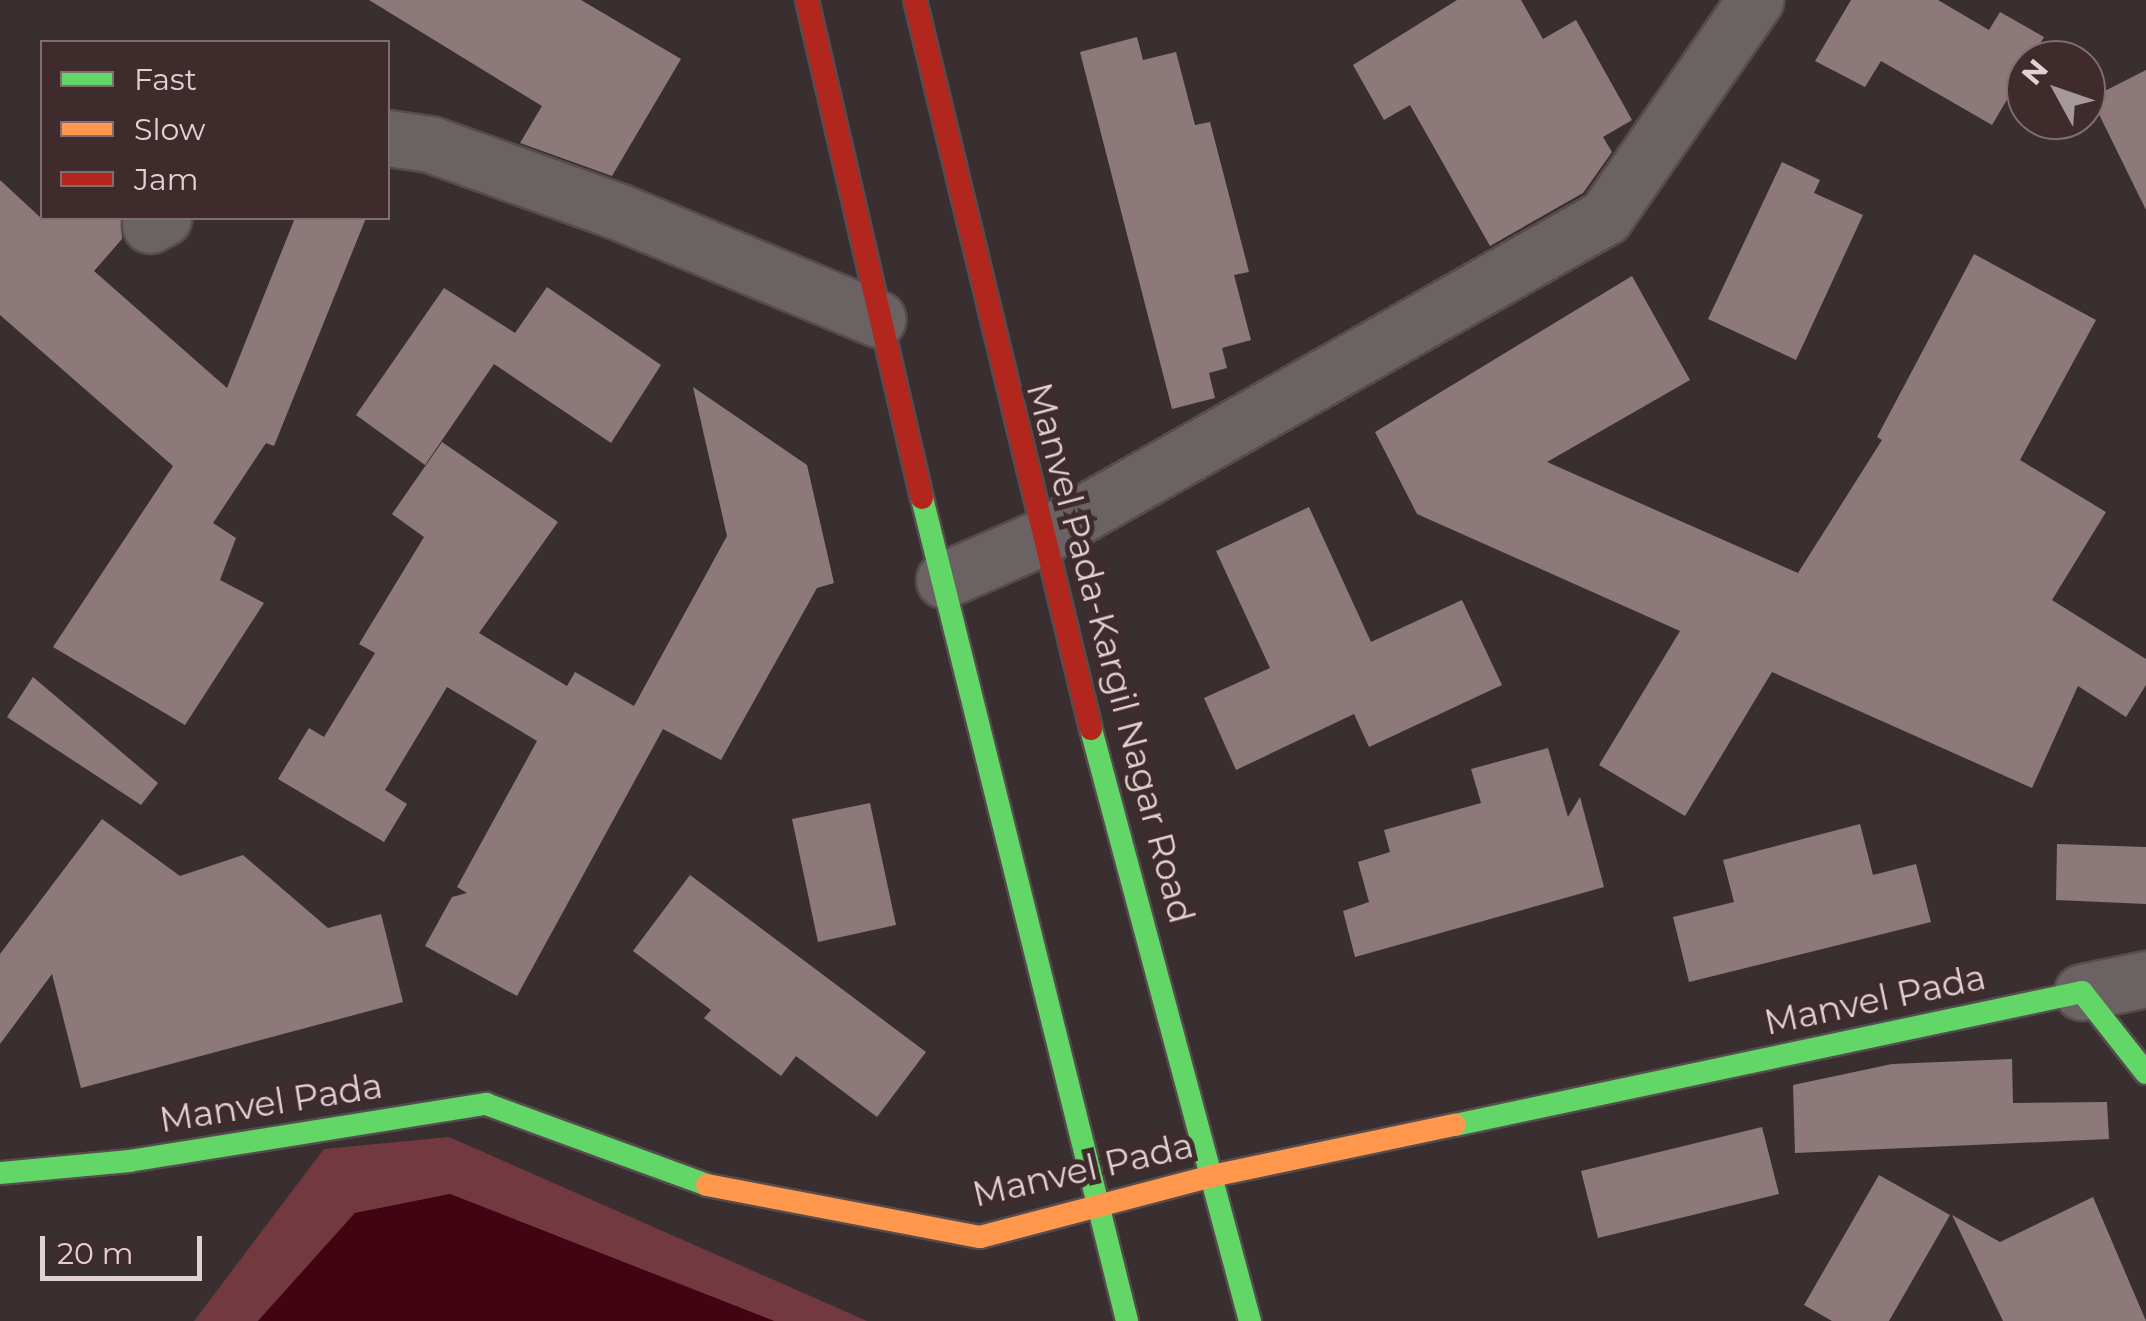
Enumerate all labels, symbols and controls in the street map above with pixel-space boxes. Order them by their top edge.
legend [40,40,390,220]
north arrow [2006,40,2106,140]
text: N [2014,52,2055,92]
text: Fast [134,61,197,98]
text: Slow [134,111,205,148]
text: Jam [134,161,199,198]
street label: Manvel Pada-Kargil Nagar Road [1018,378,1202,928]
street label: Manvel Pada [1760,956,1990,1044]
street label: Manvel Pada [157,1065,385,1141]
street label: Manvel Pada [969,1124,1197,1216]
scale bar [45,1216,208,1278]
text: 20 m [57,1235,134,1272]

